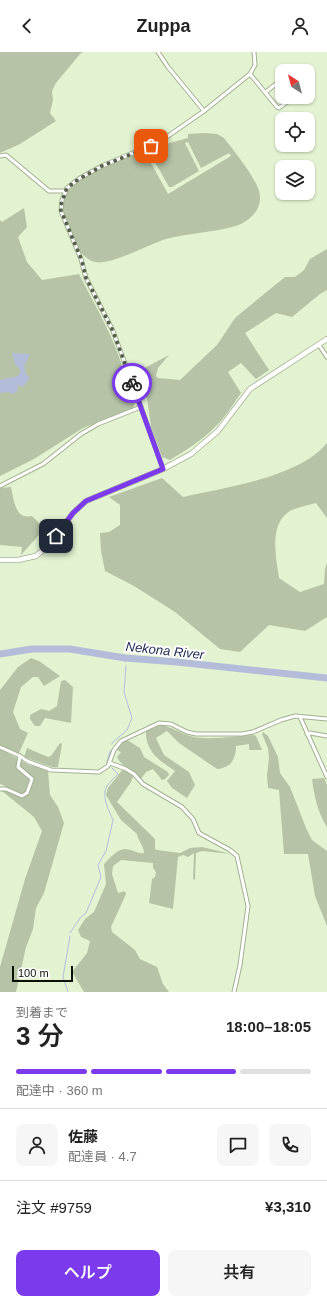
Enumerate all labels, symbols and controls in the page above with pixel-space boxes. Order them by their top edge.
icon: back [16,15,38,37]
icon: person [289,15,311,37]
text: Zuppa [137,16,191,36]
north arrow [275,64,315,104]
map controls [275,64,315,200]
button: locate [275,112,315,152]
pin [134,129,168,163]
icon: bag [140,135,162,157]
button: layers [275,160,315,200]
courier [112,363,152,403]
icon: bike [121,372,143,394]
pin [39,519,73,553]
icon: home [45,525,67,547]
water label: Nekona River [125,639,206,662]
scale bar [12,964,73,983]
text: 100 m [18,967,49,979]
text: 到着まで [16,1005,68,1020]
text: 18:00–18:05 [226,1018,311,1035]
text: 3 分 [16,1021,64,1051]
text: 配達中 · 360 m [16,1083,103,1098]
button: person [16,1124,58,1166]
button: chat [217,1124,259,1166]
button: phone [269,1124,311,1166]
text: 佐藤 [68,1128,98,1145]
text: 配達員 · 4.7 [68,1149,137,1164]
text: ¥3,310 [265,1198,311,1215]
text: 注文 #9759 [16,1199,92,1216]
button: ヘルプ [16,1250,160,1296]
button: 共有 [168,1250,311,1296]

